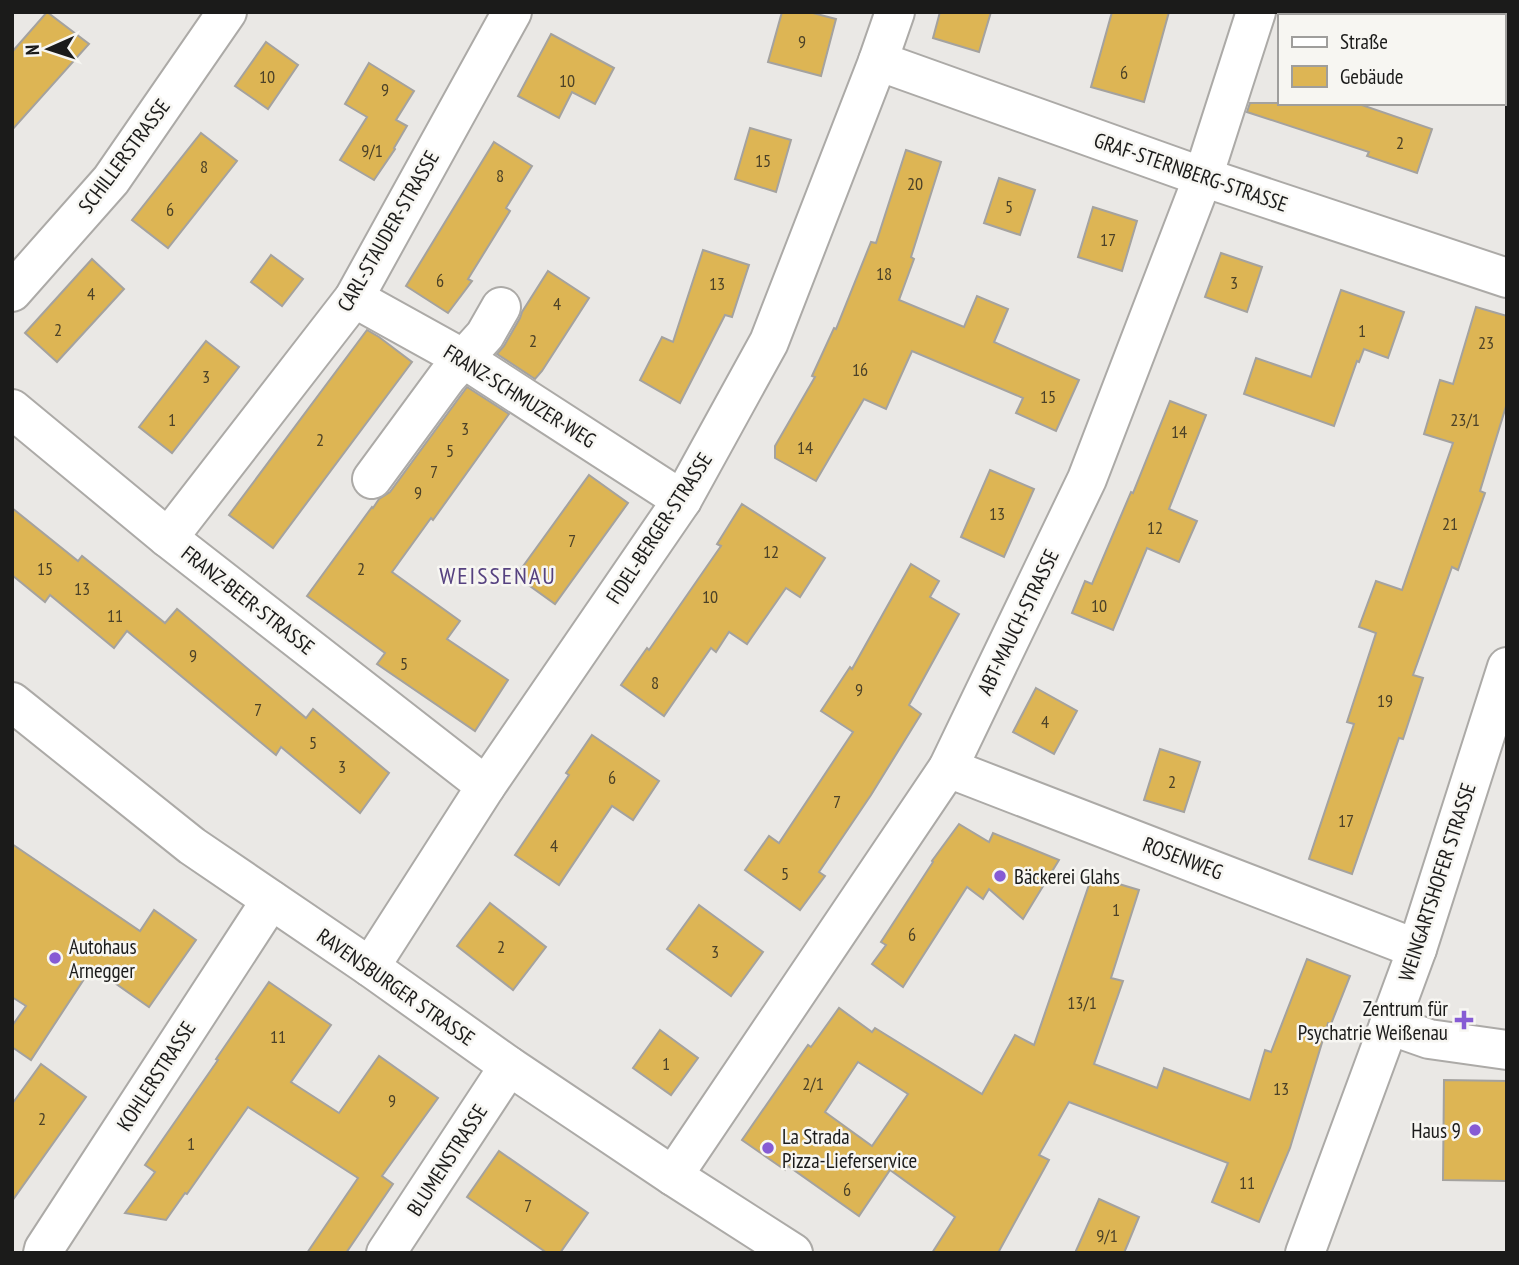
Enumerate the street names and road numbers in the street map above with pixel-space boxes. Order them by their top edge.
street label: SCHILLERSTRASSE [72,93,176,219]
street label: GRAF-STERNBERG-STRASSE [1091,126,1291,218]
street label: CARL-STAUDER-STRASSE [331,146,445,316]
street label: FRANZ-SCHMUZER-WEG [439,338,601,454]
street label: FIDEL-BERGER-STRASSE [600,447,718,609]
street label: FRANZ-BEER-STRASSE [176,540,320,660]
street label: ABT-MAUCH-STRASSE [971,545,1065,699]
street label: WEINGARTSHOFER STRASSE [1392,779,1482,985]
street label: ROSENWEG [1139,830,1227,886]
street label: RAVENSBURGER STRASSE [312,922,480,1052]
street label: KOHLERSTRASSE [111,1016,201,1136]
street label: BLUMENSTRASSE [401,1099,493,1221]

